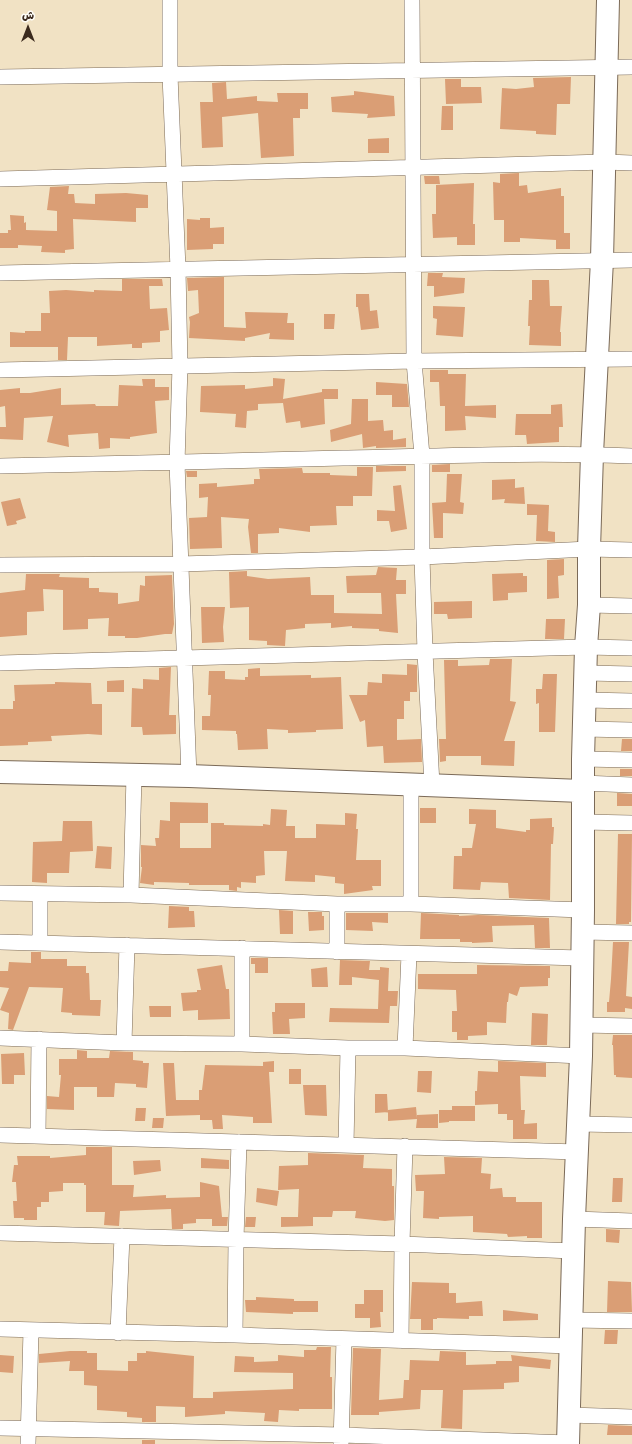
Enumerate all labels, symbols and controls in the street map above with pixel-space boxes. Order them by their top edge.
text: ش [22,6,34,25]
north arrow [8,8,48,48]

